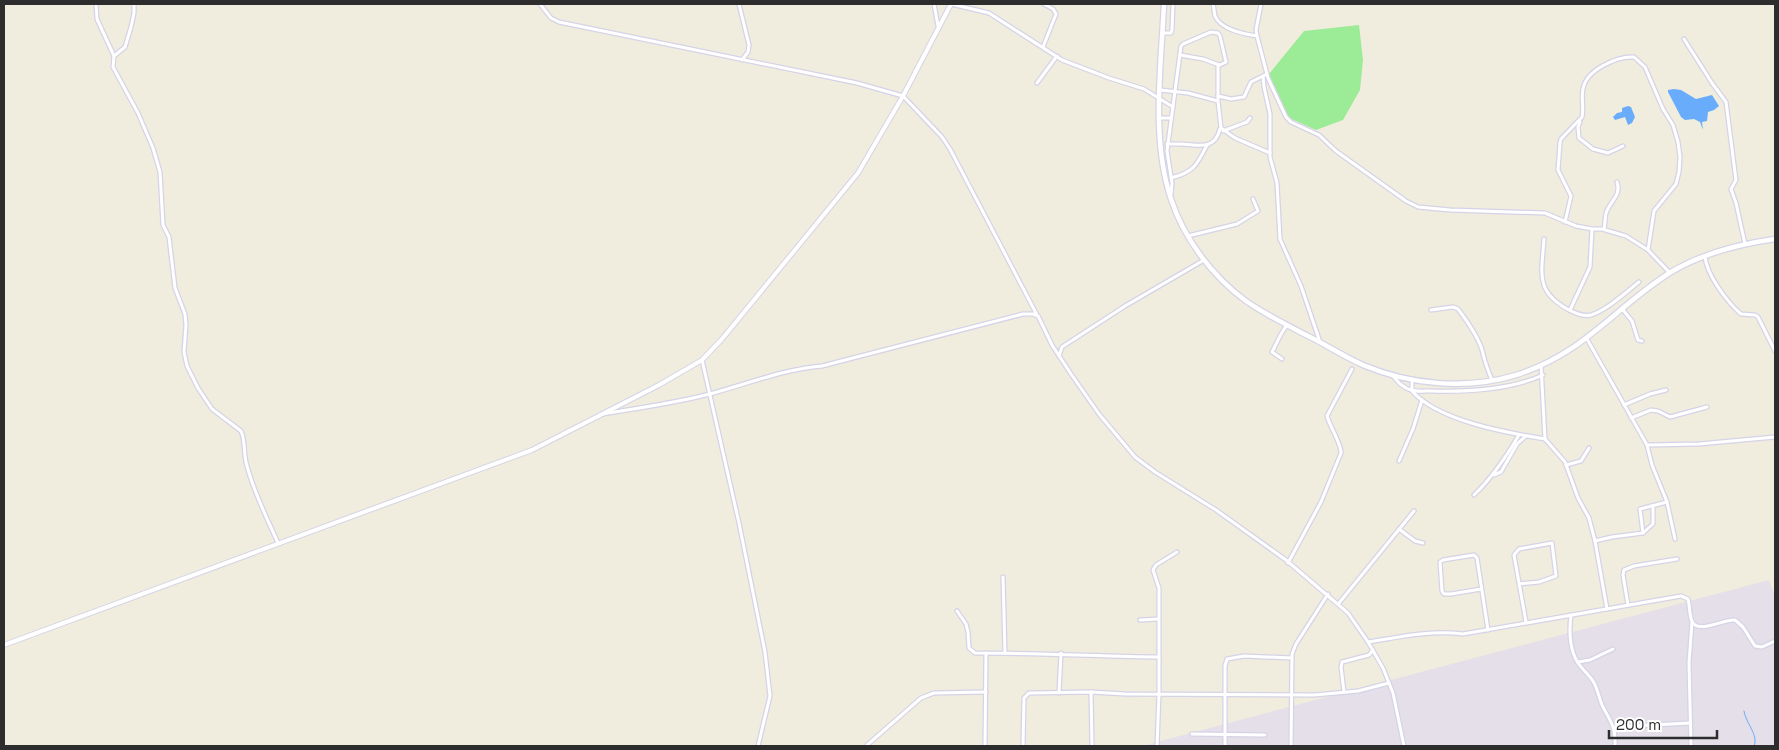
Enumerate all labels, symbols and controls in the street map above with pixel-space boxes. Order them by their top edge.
scale bar [1609,708,1716,740]
text: 200 m [1616,715,1661,734]

